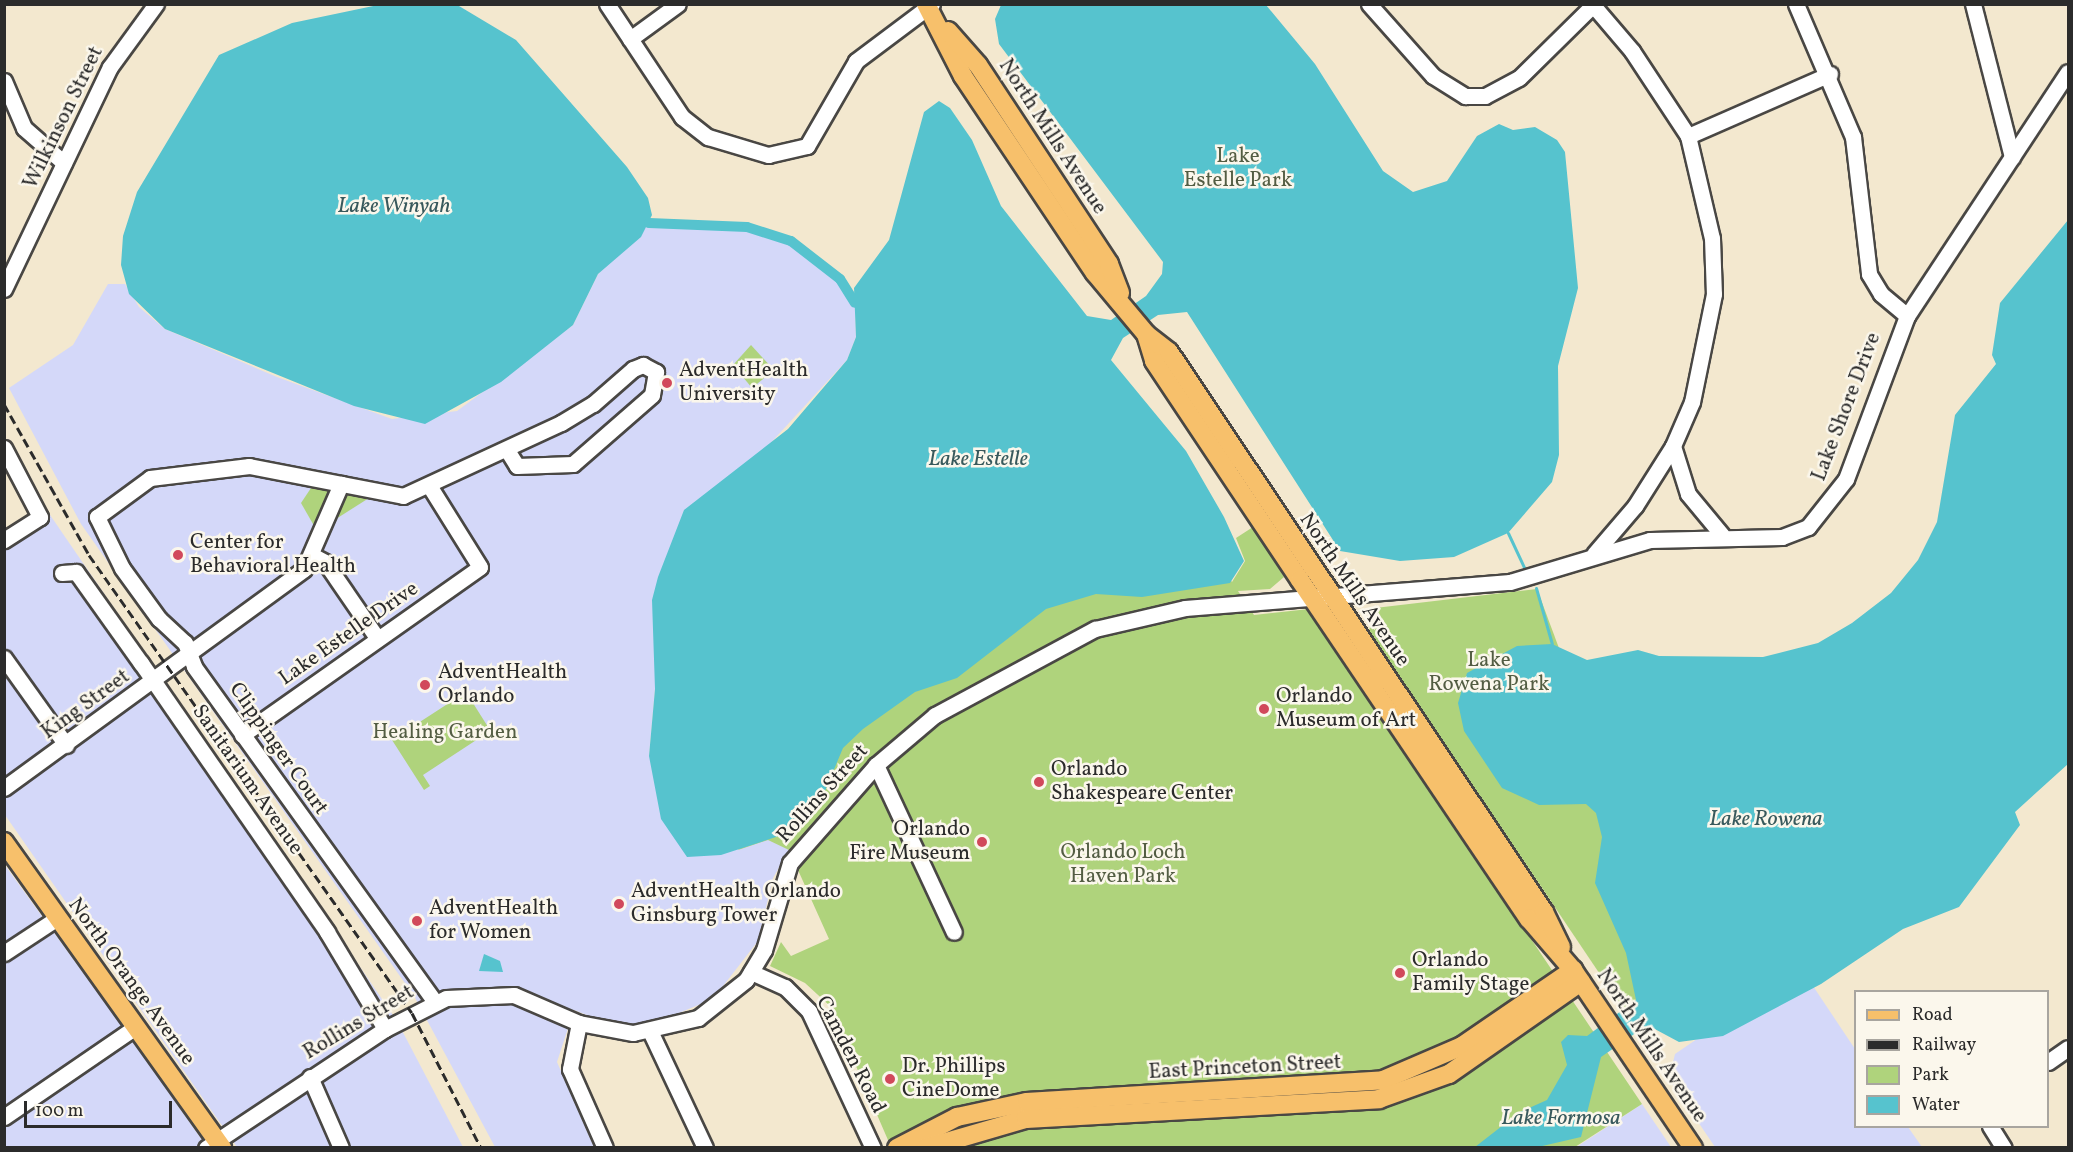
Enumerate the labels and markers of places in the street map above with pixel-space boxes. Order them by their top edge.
place label: AdventHealth University [679,358,808,408]
marker: AdventHealth University [660,376,674,390]
place label: Center for Behavioral Health [190,530,356,580]
marker: Center for Behavioral Health [171,548,185,562]
place label: AdventHealth Orlando [438,660,567,710]
marker: AdventHealth Orlando [416,676,434,694]
place label: Orlando Museum of Art [1276,684,1414,734]
marker: Orlando Museum of Art [1257,702,1271,716]
place label: Orlando Shakespeare Center [1051,757,1233,807]
marker: Orlando Shakespeare Center [1032,775,1046,789]
place label: Orlando Fire Museum [849,817,970,867]
marker: Orlando Fire Museum [975,835,989,849]
place label: AdventHealth Orlando Ginsburg Tower [631,879,841,929]
place label: AdventHealth for Women [429,896,558,946]
marker: AdventHealth Orlando Ginsburg Tower [612,897,626,911]
marker: AdventHealth for Women [410,914,424,928]
place label: Orlando Family Stage [1412,948,1530,998]
marker: Orlando Family Stage [1393,966,1407,980]
place label: Dr. Phillips CineDome [902,1054,1005,1104]
marker: Dr. Phillips CineDome [883,1072,897,1086]

